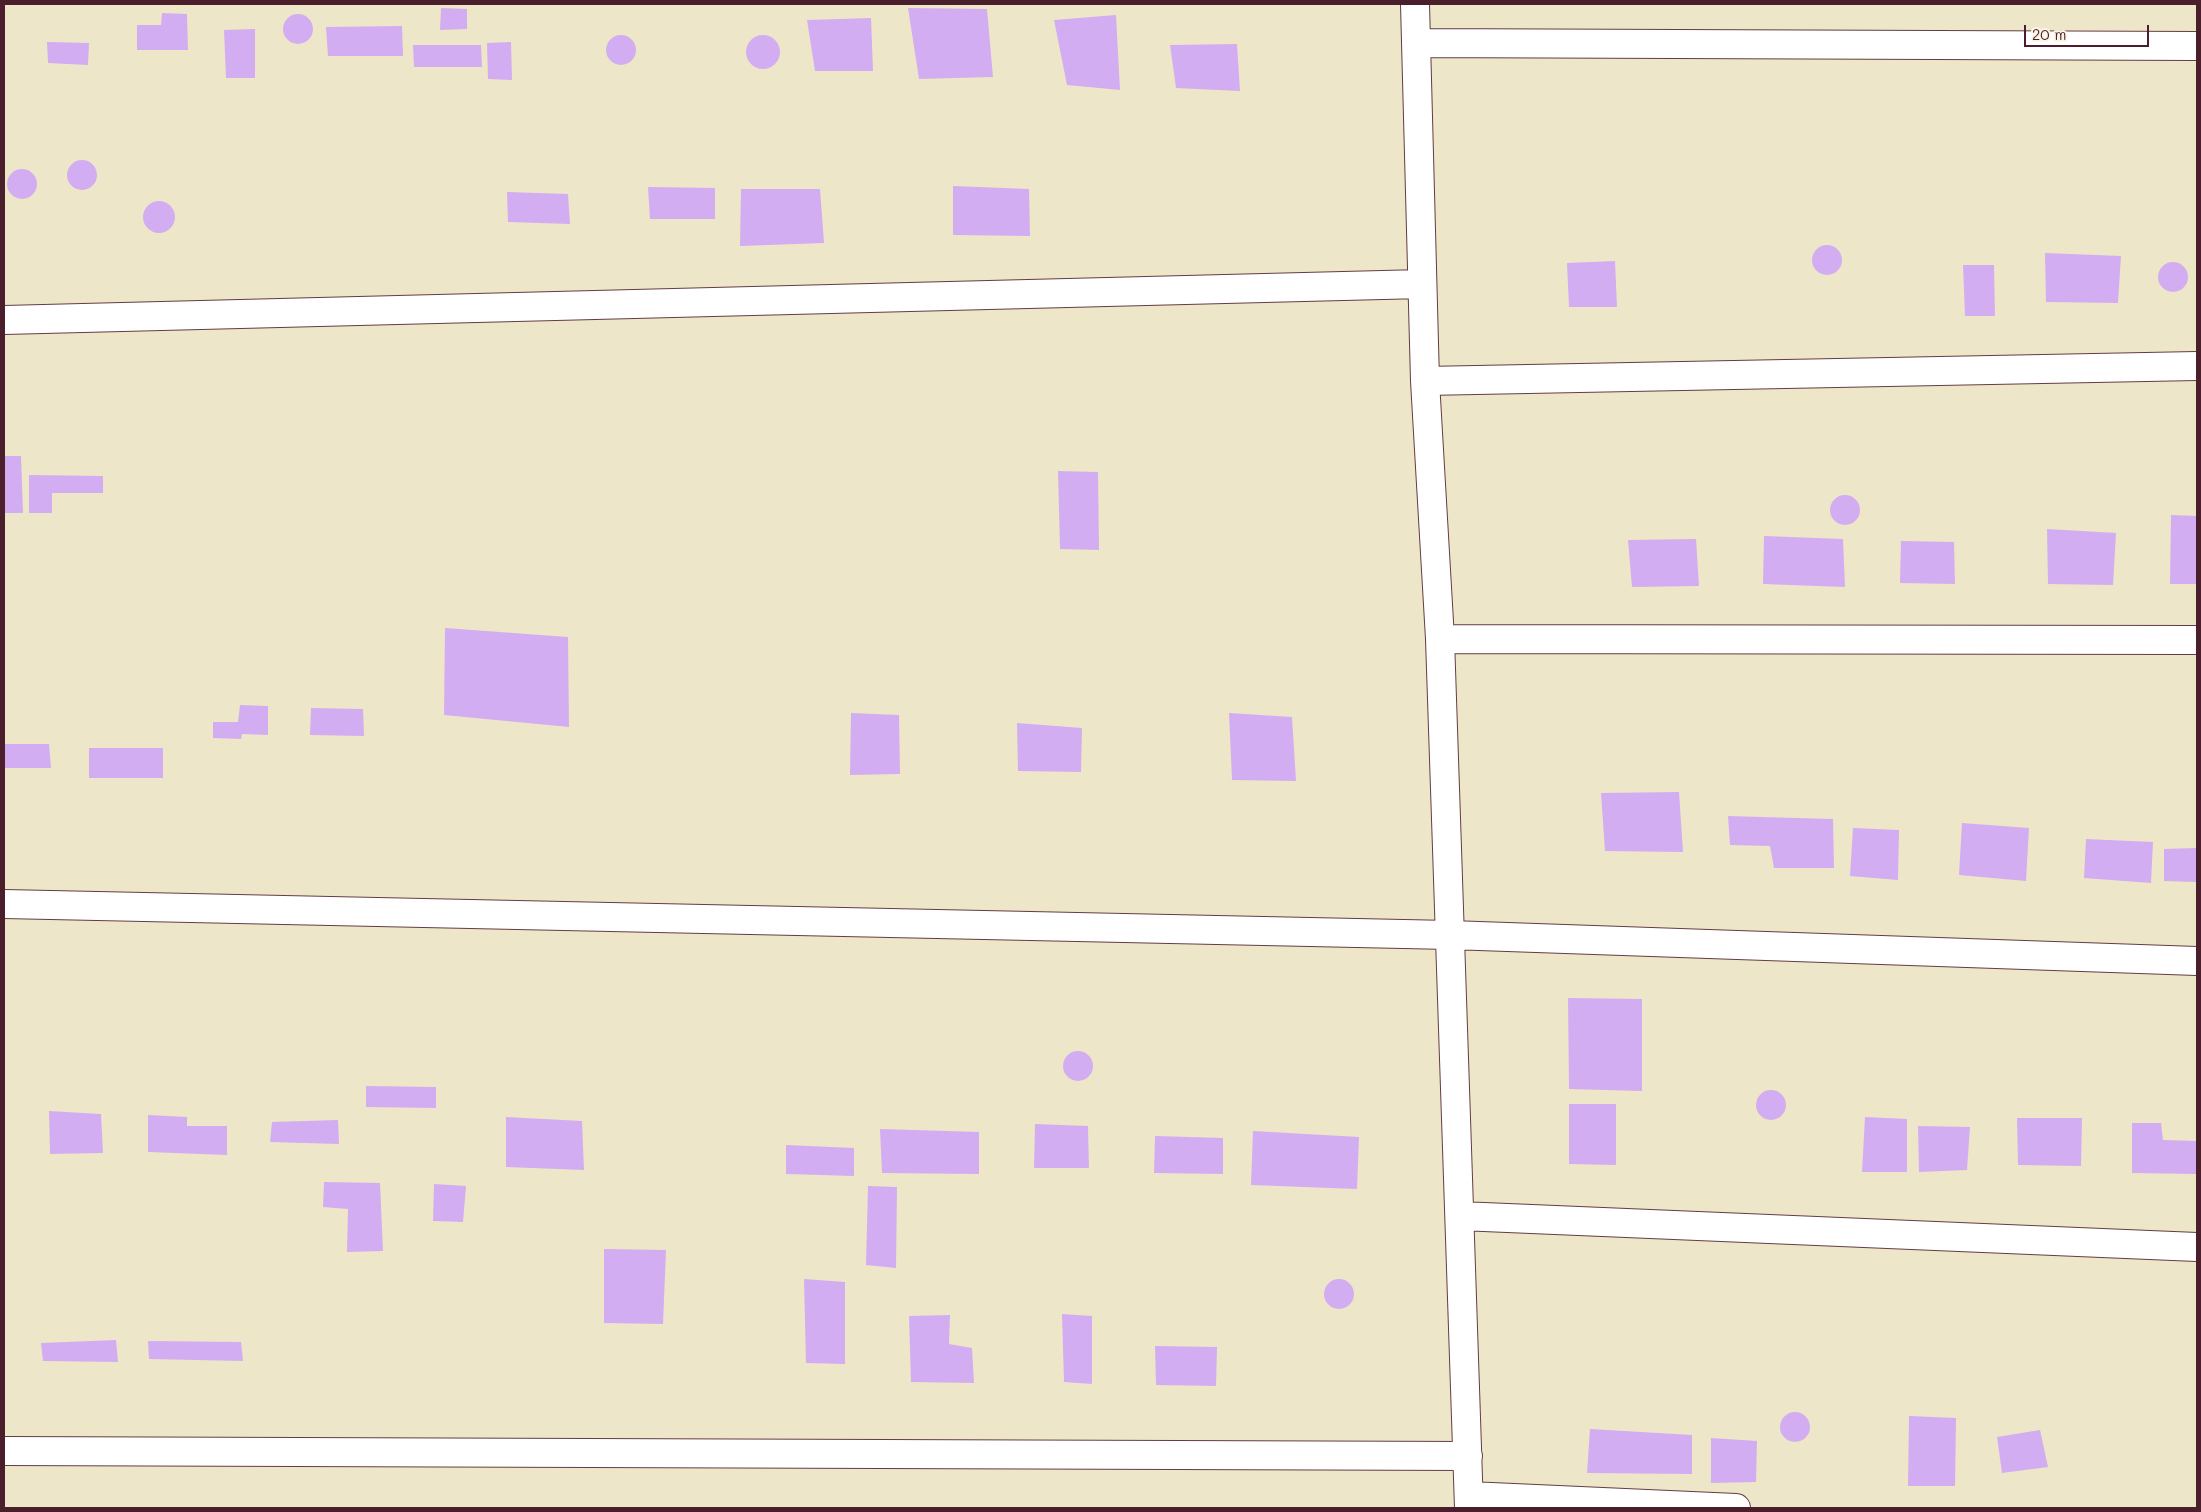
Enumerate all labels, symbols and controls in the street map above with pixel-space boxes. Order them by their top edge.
scale bar [2026,15,2151,47]
text: 20 m [2032,24,2066,44]

